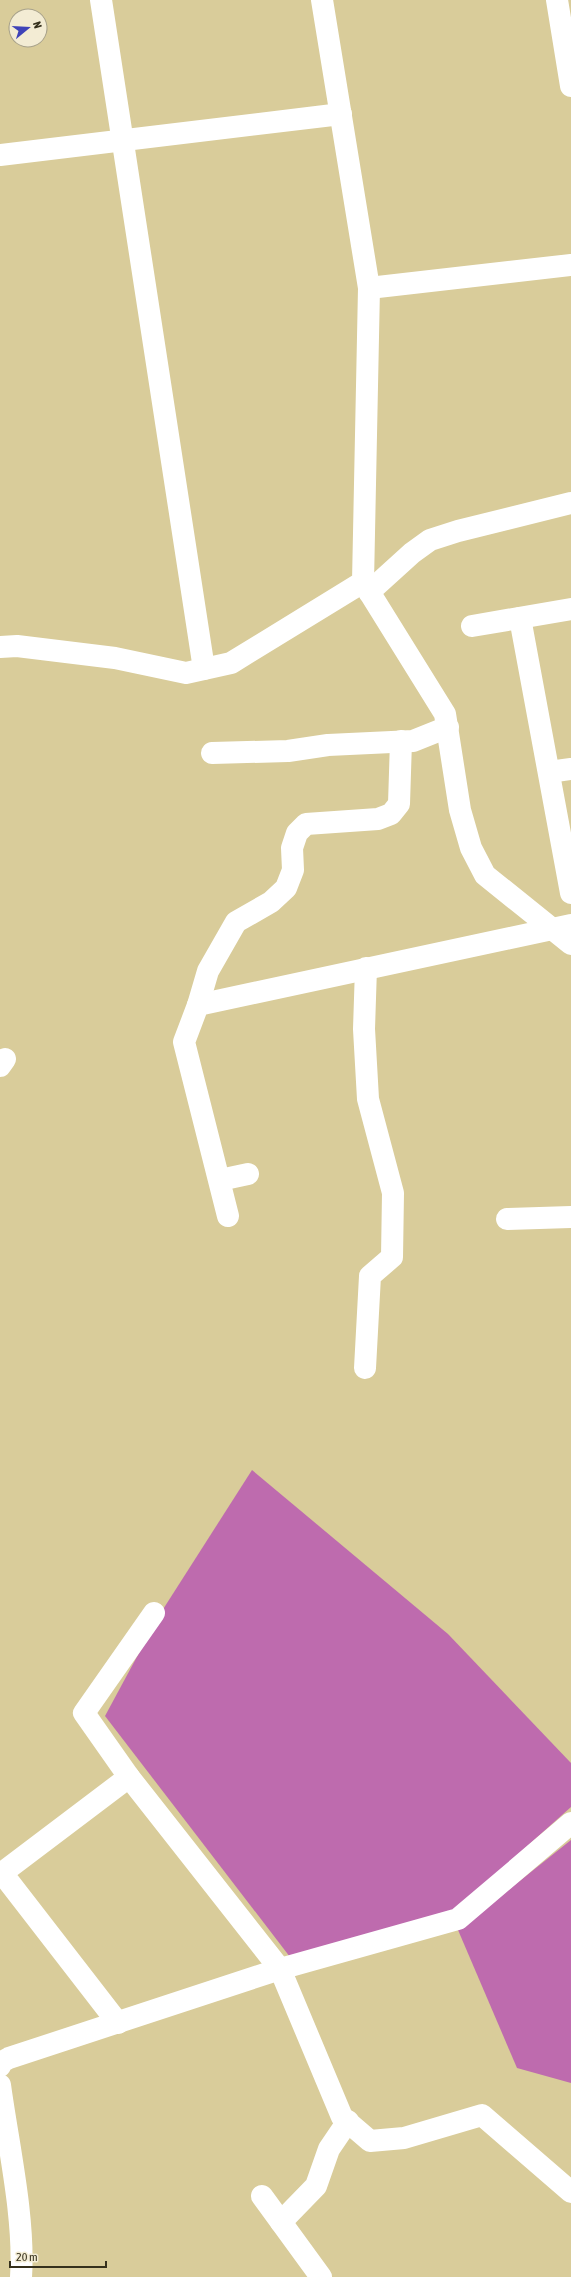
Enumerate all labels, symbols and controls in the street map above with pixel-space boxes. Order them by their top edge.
north arrow [8,8,48,48]
text: N [31,20,44,30]
scale bar [10,2243,106,2269]
text: 20 m [16,2250,38,2264]

